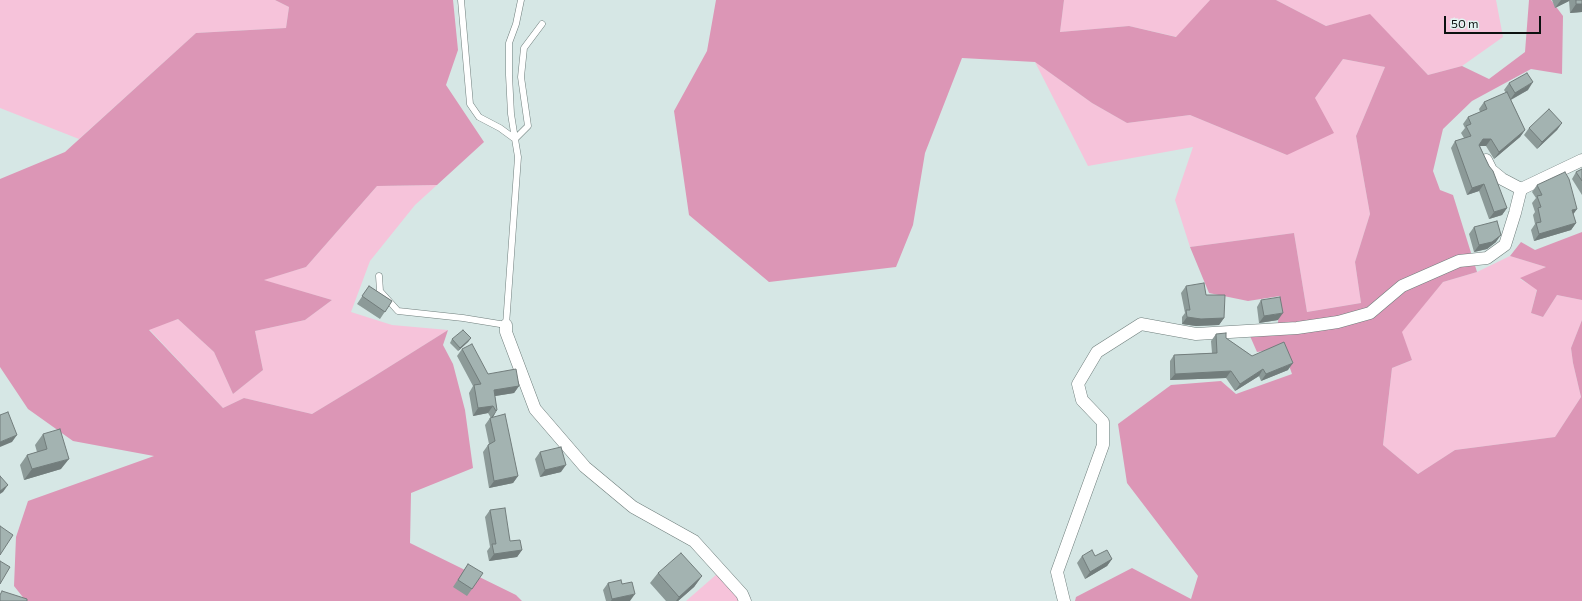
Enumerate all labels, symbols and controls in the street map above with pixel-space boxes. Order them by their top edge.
scale bar [1446,8,1543,34]
text: 50 m [1451,16,1479,30]

